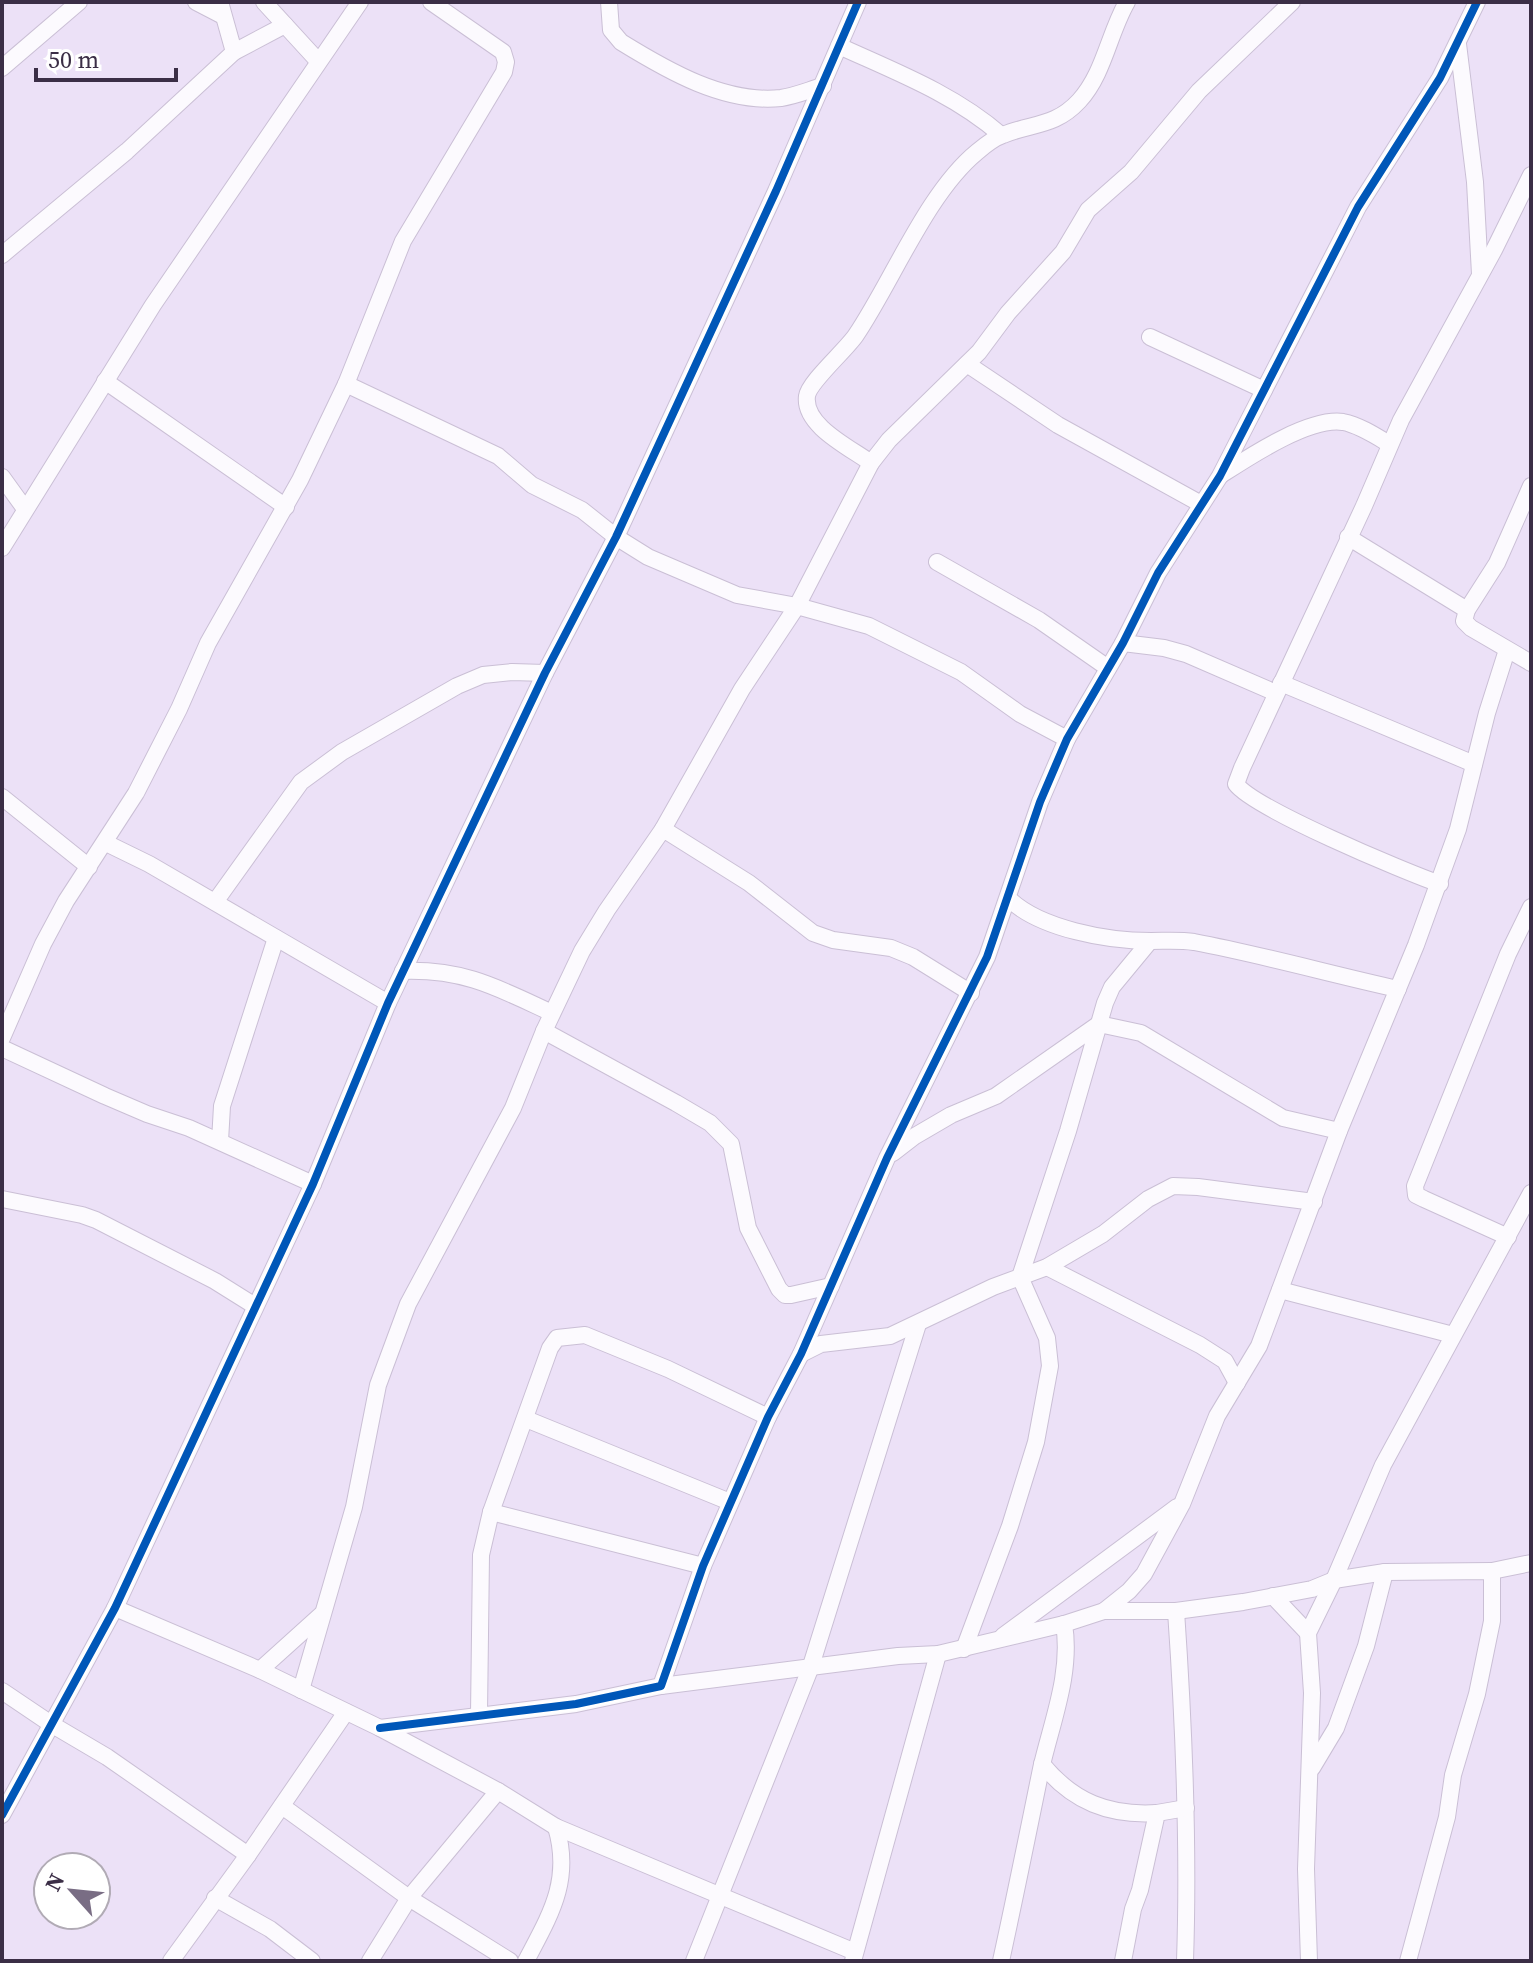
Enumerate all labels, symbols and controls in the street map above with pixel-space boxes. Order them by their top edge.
scale bar [36,32,176,82]
text: 50 m [48,43,99,76]
north arrow [32,1851,112,1931]
text: N [37,1868,71,1896]

